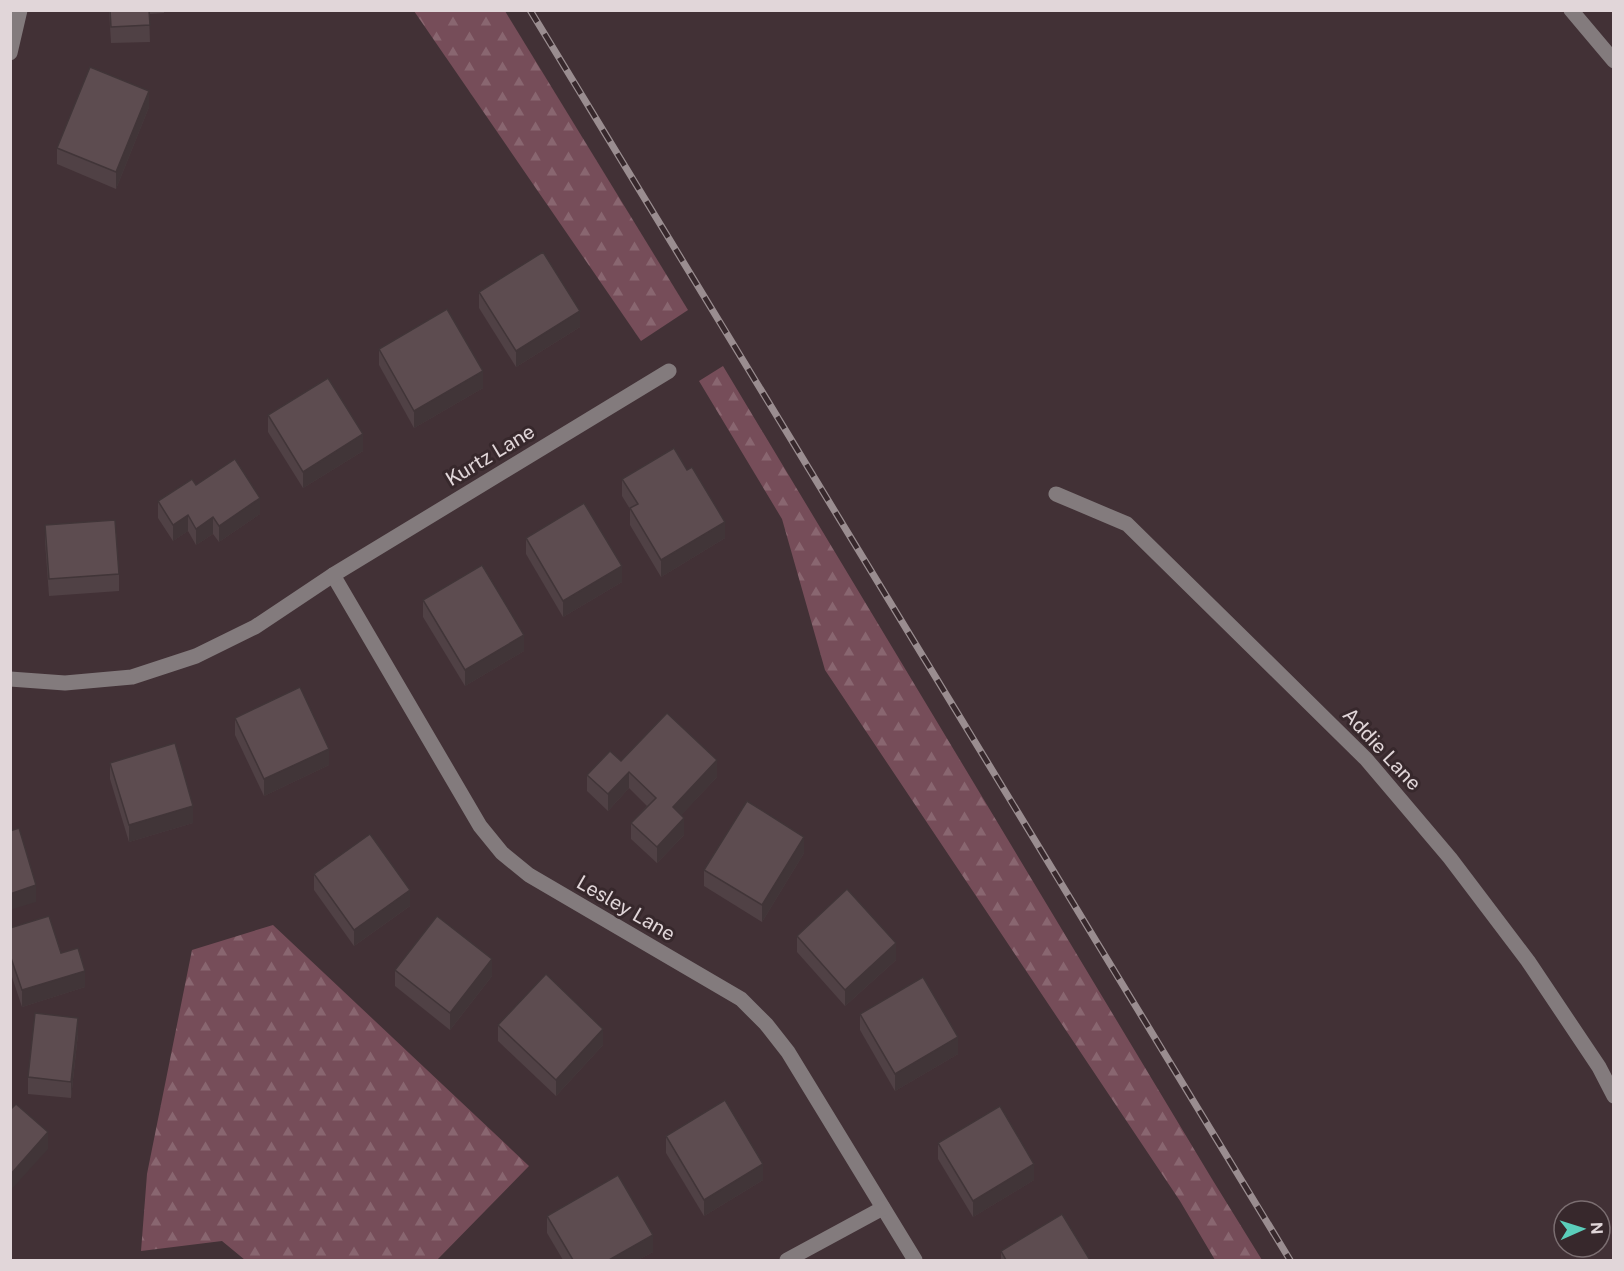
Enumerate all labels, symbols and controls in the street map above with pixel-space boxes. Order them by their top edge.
street label: Kurtz Lane [441,419,539,491]
street label: Addie Lane [1338,703,1426,795]
street label: Lesley Lane [572,870,680,946]
north arrow [1552,1199,1612,1259]
text: N [1587,1221,1606,1235]

